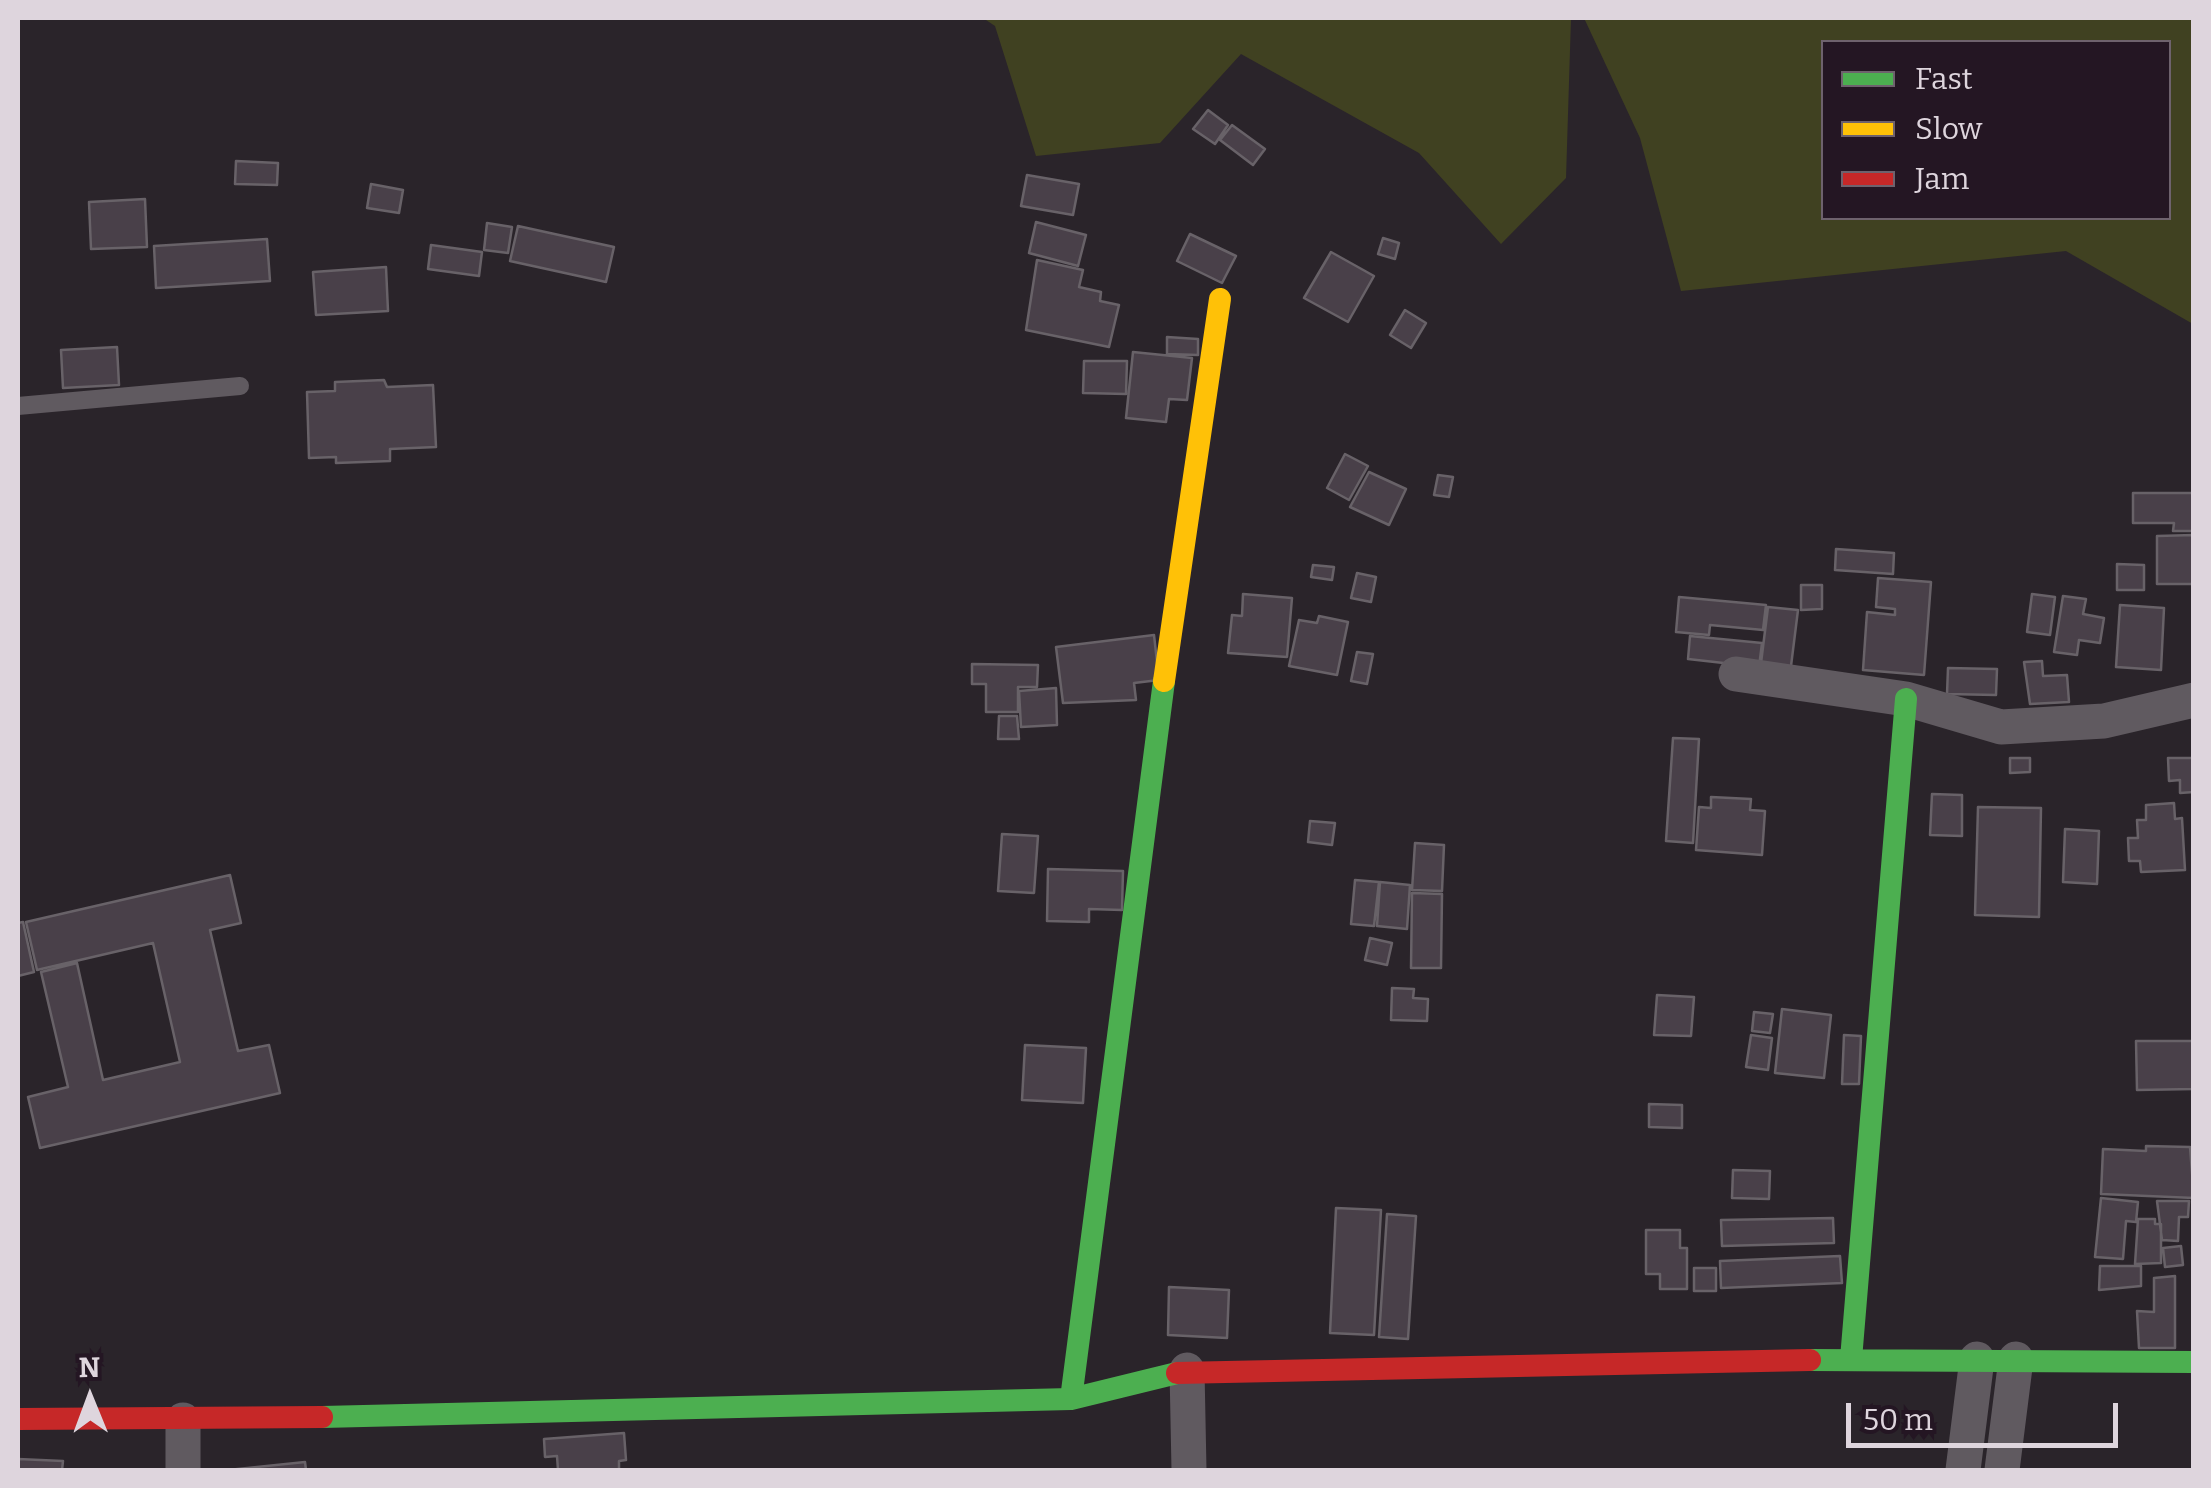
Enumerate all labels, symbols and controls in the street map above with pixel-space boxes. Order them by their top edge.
legend [1821,40,2171,220]
text: Fast [1915,61,1973,97]
text: Slow [1915,111,1982,147]
text: Jam [1915,161,1969,197]
north arrow [40,1348,140,1448]
text: N [78,1351,101,1384]
scale bar [1851,1383,2124,1445]
text: 50 m [1863,1402,1933,1438]

